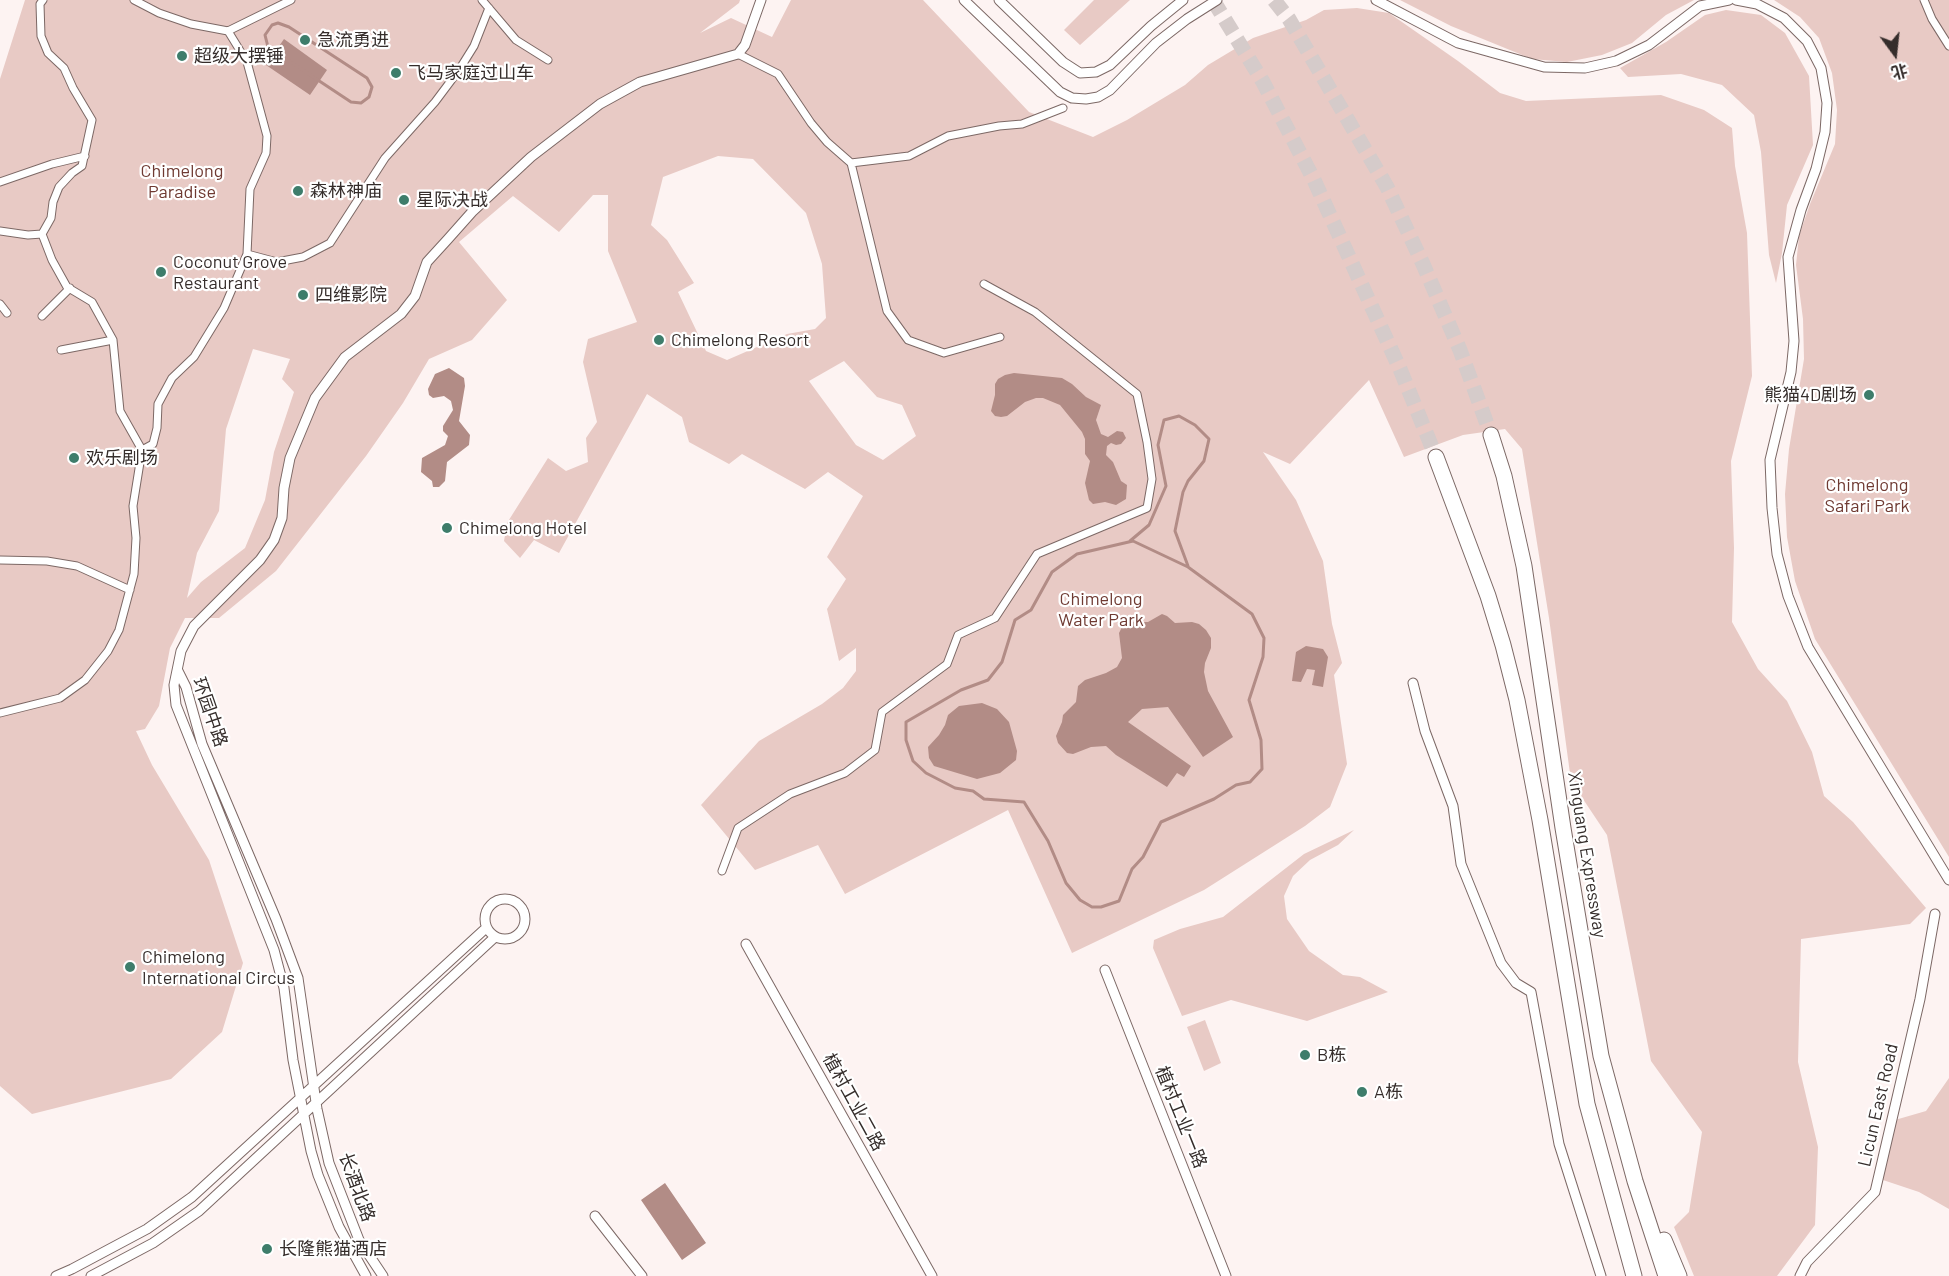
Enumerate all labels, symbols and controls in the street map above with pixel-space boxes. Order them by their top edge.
north arrow [1865,24,1925,84]
place label: 急流勇进 [317,29,389,51]
marker: 急流勇进 [298,33,312,47]
place label: 超级大摆锤 [194,45,284,67]
marker: 超级大摆锤 [175,49,189,63]
text: 北 [1890,61,1910,83]
place label: 飞马家庭过山车 [408,62,534,84]
marker: 飞马家庭过山车 [389,66,403,80]
park label: Chimelong Paradise [141,160,223,202]
place label: 森林神庙 [310,180,382,202]
marker: 森林神庙 [291,184,305,198]
place label: 星际决战 [416,189,488,211]
marker: 星际决战 [397,193,411,207]
place label: Coconut Grove Restaurant [173,251,287,294]
marker: Coconut Grove Restaurant [154,265,168,279]
place label: 四维影院 [315,284,387,306]
marker: 四维影院 [296,288,310,302]
place label: Chimelong Resort [671,329,810,351]
marker: Chimelong Resort [652,333,666,347]
place label: 熊猫4D剧场 [1764,384,1857,406]
marker: 熊猫4D剧场 [1862,388,1876,402]
place label: 欢乐剧场 [86,447,158,469]
marker: 欢乐剧场 [67,451,81,465]
park label: Chimelong Safari Park [1825,474,1909,516]
place label: Chimelong Hotel [459,517,587,539]
marker: Chimelong Hotel [440,521,454,535]
park label: Chimelong Water Park [1058,588,1144,630]
street label: 环园中路 [188,674,232,750]
street label: Xinguang Expressway [1563,770,1611,940]
place label: Chimelong International Circus [142,946,295,988]
marker: Chimelong International Circus [123,960,137,974]
street label: Licun East Road [1853,1041,1903,1169]
place label: B栋 [1317,1044,1346,1066]
marker: B栋 [1298,1048,1312,1062]
street label: 植村工业二路 [818,1050,890,1154]
street label: 植村工业一路 [1151,1063,1211,1171]
place label: A栋 [1374,1081,1403,1103]
marker: A栋 [1355,1085,1369,1099]
street label: 长酒北路 [335,1149,379,1225]
place label: 长隆熊猫酒店 [279,1238,387,1260]
marker: 长隆熊猫酒店 [260,1242,274,1256]

